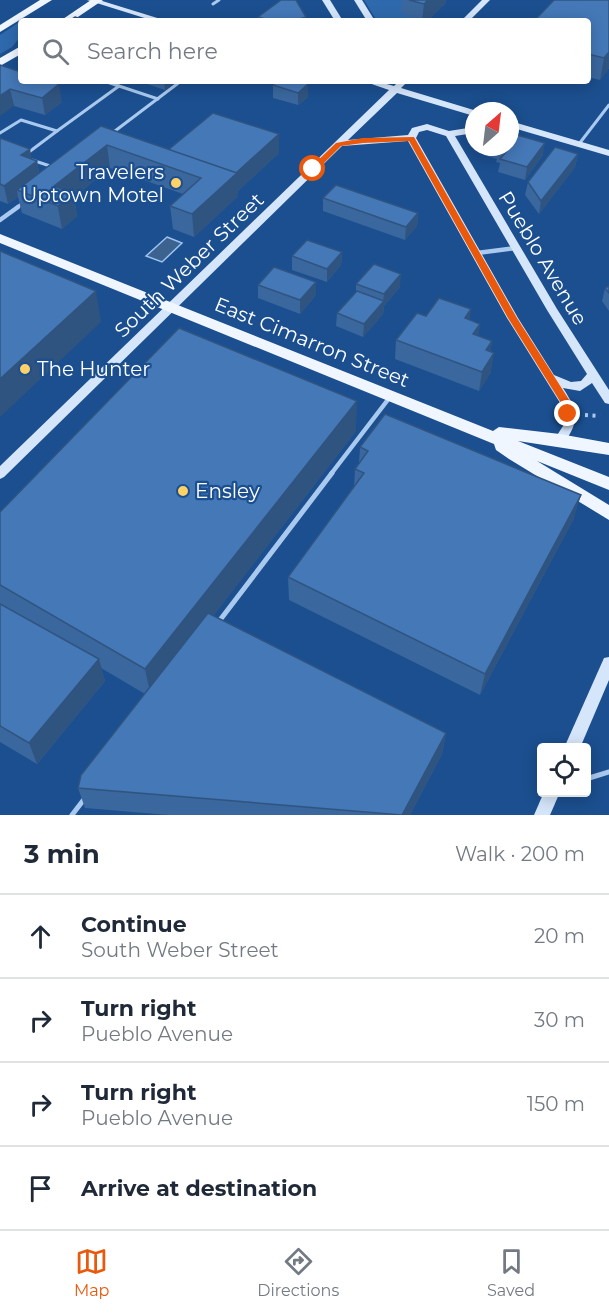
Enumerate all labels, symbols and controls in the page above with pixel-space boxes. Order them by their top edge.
search box [18,18,591,84]
icon: search [39,35,72,68]
text: Search here [87,38,218,65]
north arrow [465,102,519,156]
route start [299,155,325,181]
place label: Travelers Uptown Motel [21,160,164,207]
marker: Travelers Uptown Motel [169,176,183,190]
street label: Pueblo Avenue [494,187,592,329]
street label: South Weber Street [110,188,268,342]
street label: East Cimarron Street [211,292,413,392]
place label: The Hunter [37,357,150,381]
marker: The Hunter [18,362,32,376]
route end [554,400,580,426]
place label: Ensley [195,479,260,503]
marker: Ensley [176,484,190,498]
map controls [537,743,591,797]
button: locate [537,743,591,797]
text: 3 min [24,838,100,870]
text: Walk · 200 m [455,842,585,866]
text: Continue [81,911,187,938]
icon: ahead [24,920,57,953]
text: 20 m [534,924,585,948]
text: South Weber Street [81,938,279,962]
text: Turn right [81,995,196,1022]
icon: right [24,1004,57,1037]
text: 30 m [534,1008,585,1032]
text: Pueblo Avenue [81,1022,233,1046]
text: Turn right [81,1079,196,1106]
icon: right [24,1088,57,1121]
text: 150 m [527,1092,585,1116]
text: Pueblo Avenue [81,1106,233,1130]
icon: arrive [24,1172,57,1205]
text: Arrive at destination [81,1175,317,1202]
tab: Map [74,1245,109,1300]
tab: Directions [257,1245,339,1300]
tab: Saved [487,1245,535,1300]

